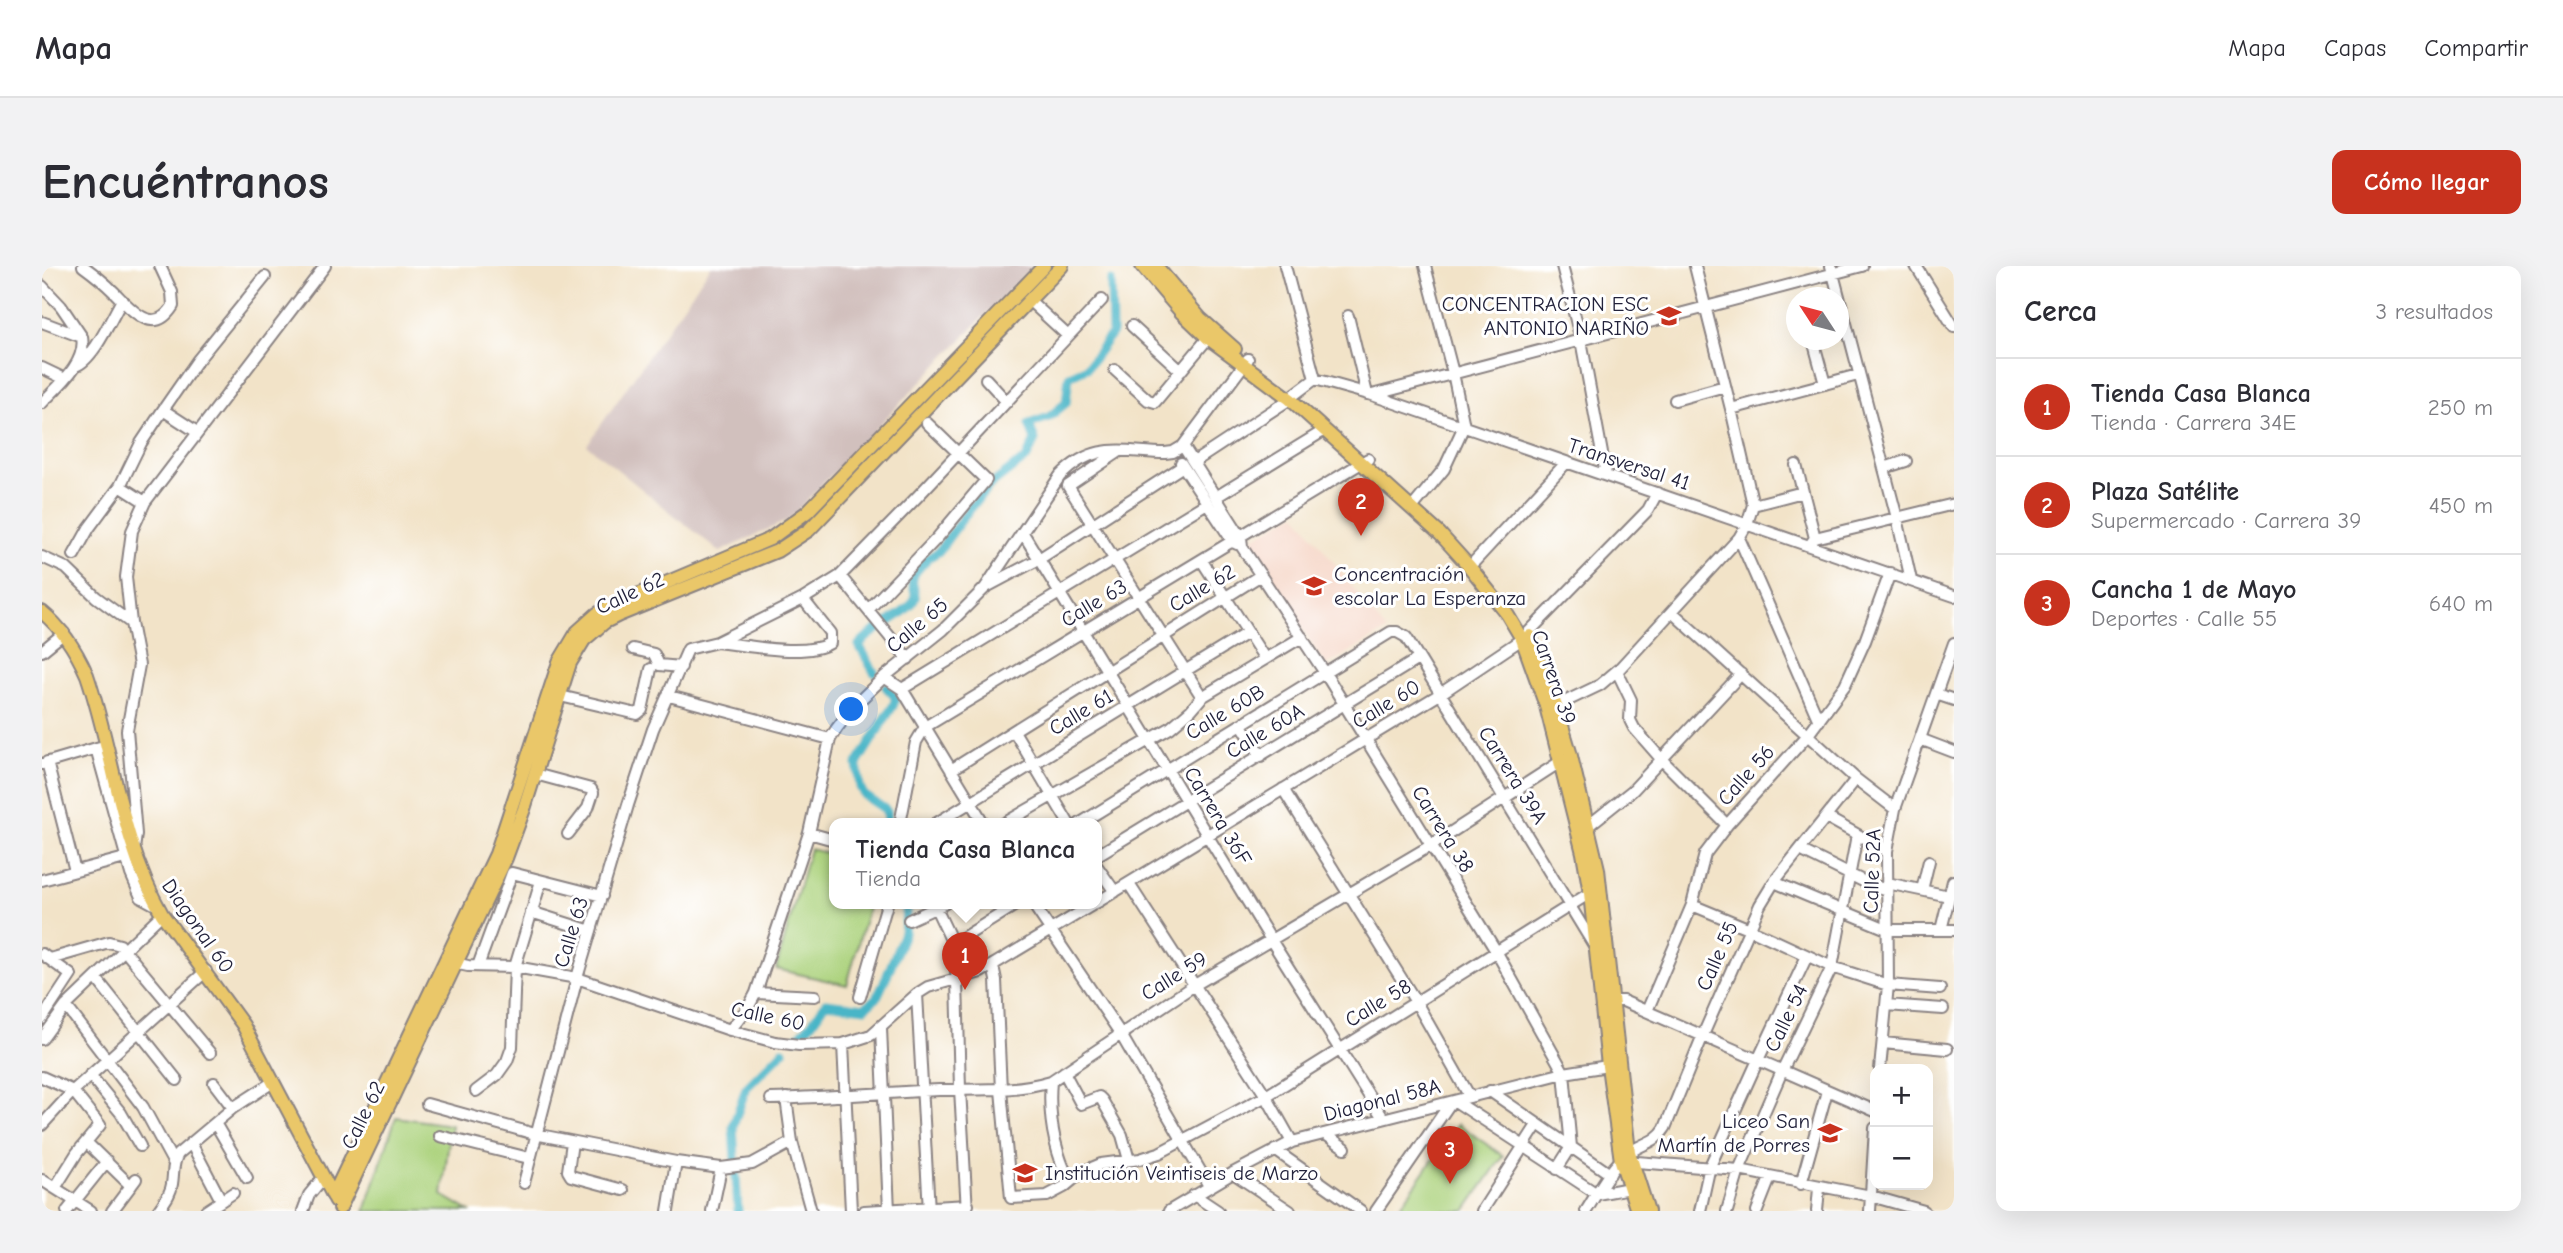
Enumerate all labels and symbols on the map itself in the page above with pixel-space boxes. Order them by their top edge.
north arrow [1786,287,1849,350]
place label: CONCENTRACION ESC ANTONIO NARIÑO [1442,292,1649,340]
school or university icon: CONCENTRACION ESC ANTONIO NARIÑO [1655,302,1683,330]
street label: Transversal 41 [1565,433,1693,495]
pin: 2 [1338,478,1384,536]
street label: Calle 62 [1165,559,1239,617]
place label: Concentración escolar La Esperanza [1334,562,1526,610]
street label: Calle 62 [592,567,668,619]
school or university icon: Concentración escolar La Esperanza [1300,572,1328,600]
street label: Calle 63 [1057,574,1131,632]
street label: Calle 65 [881,592,953,658]
street label: Carrera 39 [1527,627,1581,727]
street label: Calle 60 [1348,674,1424,734]
street label: Calle 60B [1181,679,1269,745]
street label: Calle 61 [1045,684,1117,740]
your location [834,692,868,726]
street label: Calle 60A [1222,698,1308,764]
street label: Carrera 39A [1474,722,1552,828]
street label: Calle 56 [1713,740,1779,810]
street label: Carrera 36F [1179,762,1257,870]
street label: Carrera 38 [1407,781,1479,877]
street label: Calle 52A [1859,828,1885,914]
street label: Diagonal 60 [157,874,239,978]
street label: Calle 63 [549,894,593,970]
street label: Calle 55 [1691,918,1743,994]
pin: 1 [942,932,988,990]
street label: Calle 59 [1137,946,1211,1006]
street label: Calle 58 [1341,974,1415,1032]
street label: Calle 54 [1759,980,1813,1056]
street label: Calle 60 [729,997,807,1035]
street label: Diagonal 58A [1321,1074,1443,1126]
street label: Calle 62 [336,1077,390,1153]
place label: Liceo San Martín de Porres [1658,1109,1810,1157]
school or university icon: Liceo San Martín de Porres [1816,1119,1844,1147]
pin: 3 [1427,1126,1473,1184]
school or university icon: Institución Veintiseis de Marzo [1011,1159,1039,1187]
place label: Institución Veintiseis de Marzo [1045,1161,1318,1185]

